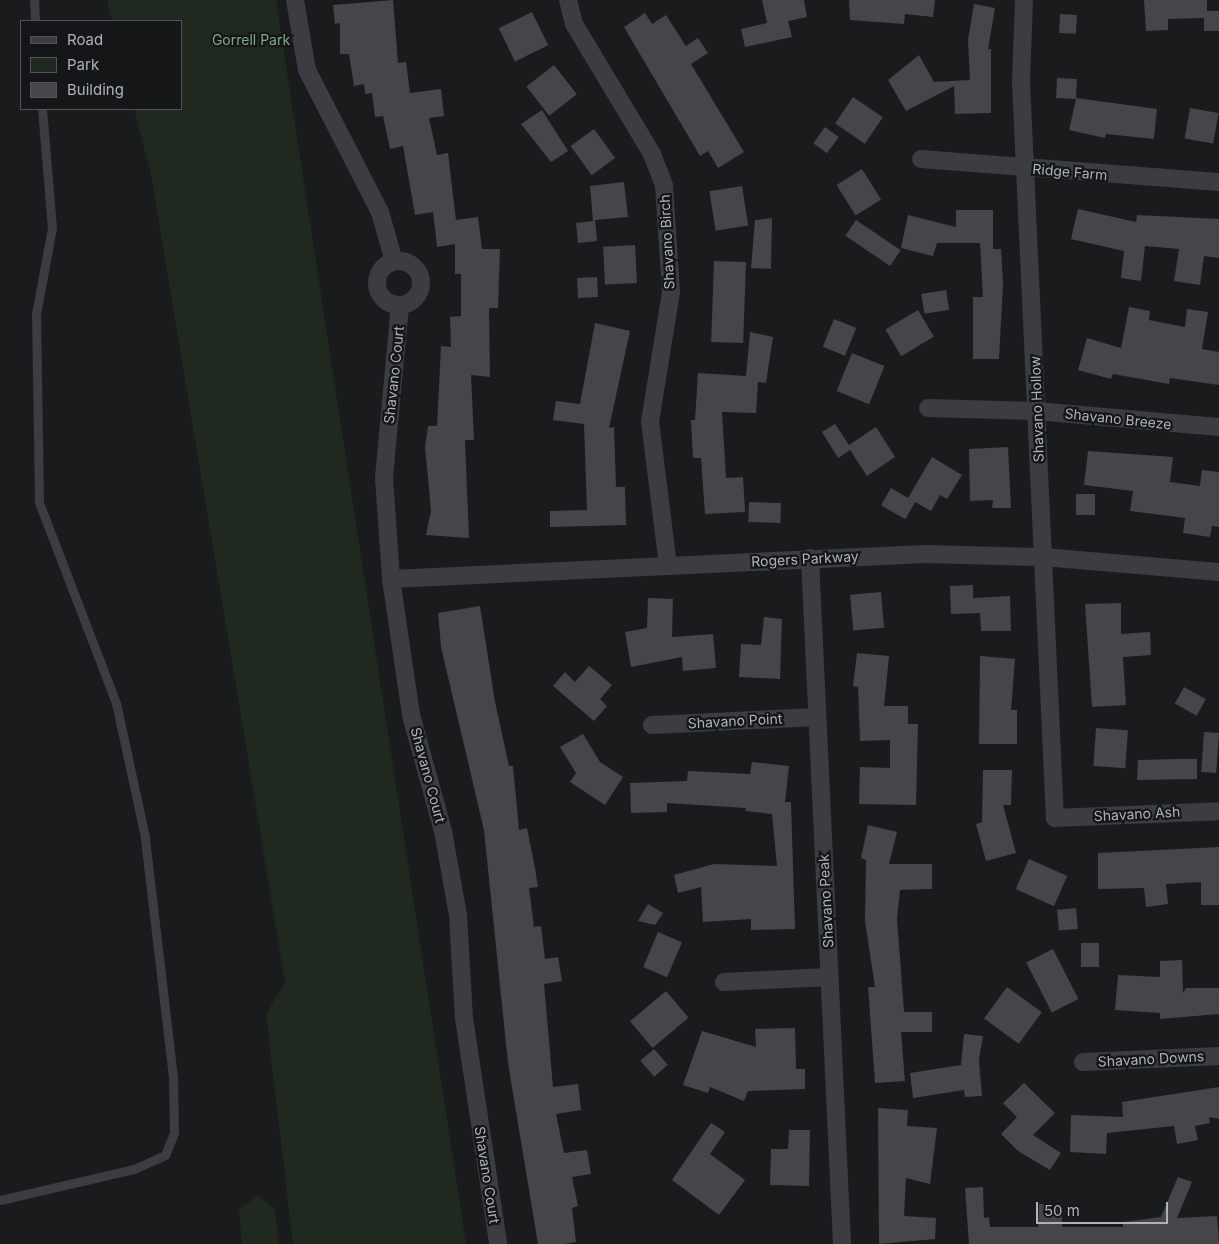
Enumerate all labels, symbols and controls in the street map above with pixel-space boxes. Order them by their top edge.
legend [20,20,182,110]
text: Road [67,30,103,49]
park label: Gorrell Park [212,32,290,48]
text: Park [67,55,99,74]
text: Building [67,80,124,99]
street label: Ridge Farm [1032,160,1108,184]
street label: Shavano Birch [656,194,678,290]
street label: Shavano Court [381,325,407,425]
street label: Shavano Hollow [1027,356,1047,462]
street label: Shavano Breeze [1064,405,1172,433]
street label: Rogers Parkway [751,548,859,570]
street label: Shavano Point [687,710,783,732]
street label: Shavano Court [407,725,449,825]
street label: Shavano Ash [1093,803,1181,825]
street label: Shavano Peak [815,854,837,948]
street label: Shavano Downs [1097,1048,1205,1070]
street label: Shavano Court [471,1125,503,1225]
scale bar [1039,1192,1172,1224]
text: 50 m [1044,1201,1080,1220]

